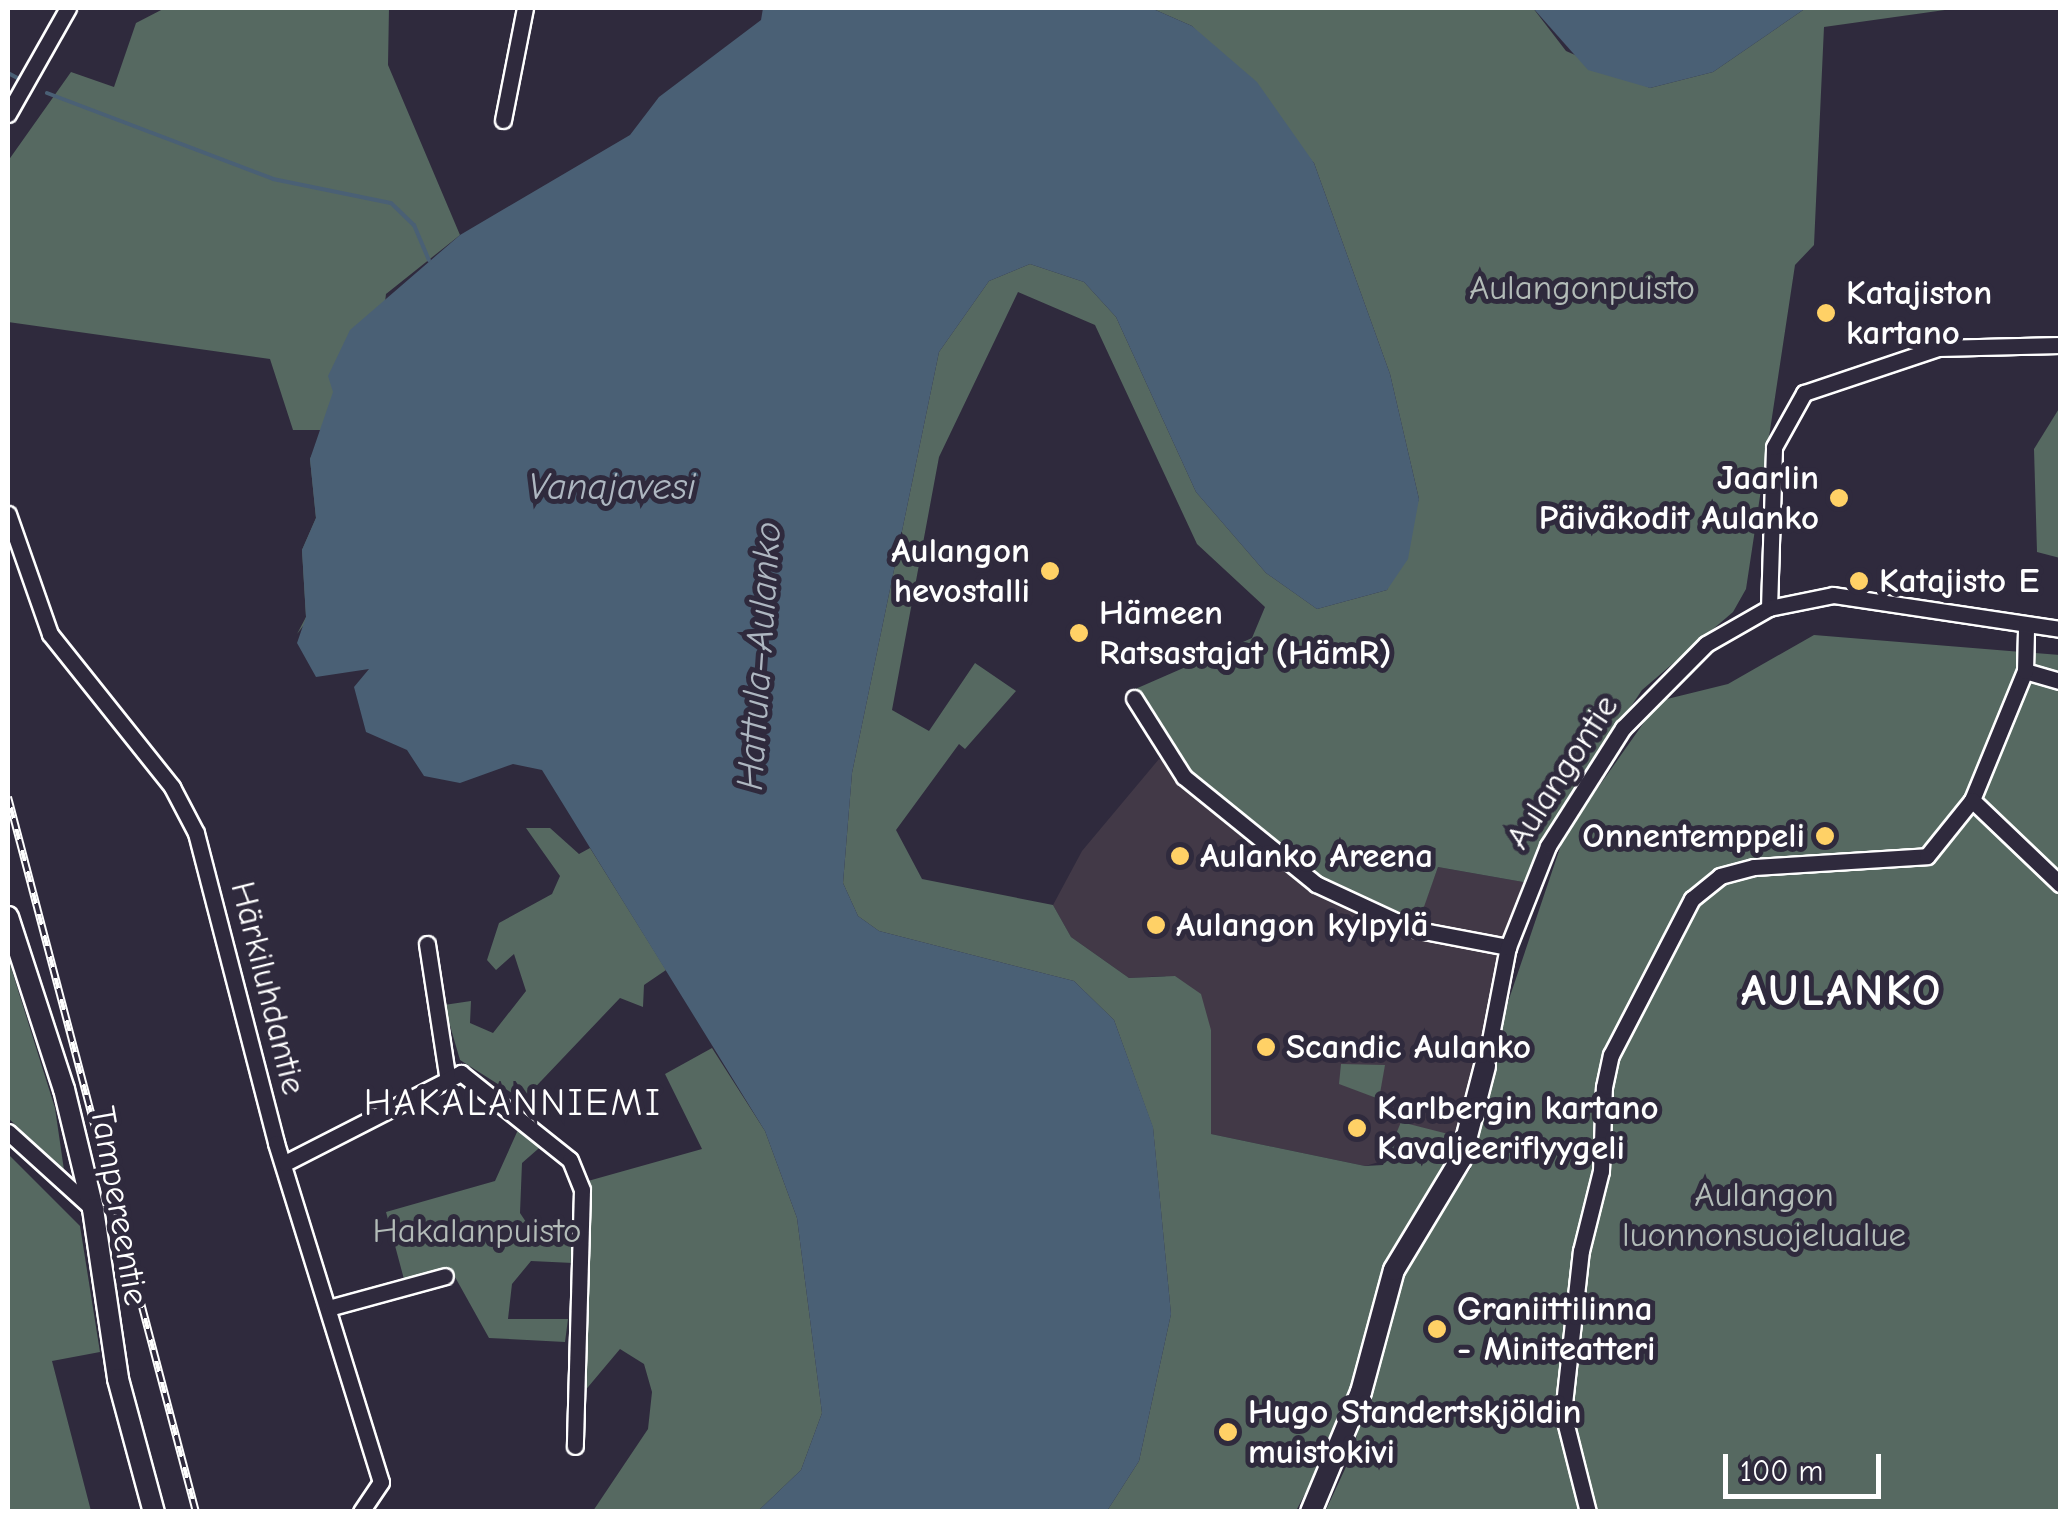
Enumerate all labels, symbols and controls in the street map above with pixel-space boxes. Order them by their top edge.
park label: Aulangonpuisto [1469,267,1695,309]
place label: Katajiston kartano [1846,272,1992,354]
marker: Katajiston kartano [1815,302,1837,324]
place label: Jaarlin Päiväkodit Aulanko [1539,457,1819,539]
water label: Vanajavesi [528,465,696,511]
marker: Jaarlin Päiväkodit Aulanko [1828,487,1850,509]
water label: Hattula–Aulanko [728,520,792,792]
place label: Aulangon hevostalli [891,530,1030,612]
marker: Aulangon hevostalli [1039,560,1061,582]
place label: Katajisto E [1879,560,2039,602]
marker: Katajisto E [1848,570,1870,592]
place label: Hämeen Ratsastajat (HämR) [1099,592,1391,674]
marker: Hämeen Ratsastajat (HämR) [1068,622,1090,644]
street label: Aulangontie [1497,687,1627,857]
place label: Onnentemppeli [1582,815,1805,857]
marker: Onnentemppeli [1814,825,1836,847]
place label: Aulanko Areena [1200,835,1433,877]
marker: Aulanko Areena [1169,845,1191,867]
street label: Härkiluhdantie [221,877,315,1099]
place label: Aulangon kylpylä [1176,904,1429,946]
marker: Aulangon kylpylä [1145,914,1167,936]
district label: AULANKO [1741,964,1943,1018]
place label: Scandic Aulanko [1286,1026,1531,1068]
marker: Scandic Aulanko [1255,1036,1277,1058]
district label: HAKALANNIEMI [364,1081,662,1127]
place label: Karlbergin kartano Kavaljeeriflyygeli [1377,1087,1659,1169]
street label: Tampereentie [81,1103,157,1309]
marker: Karlbergin kartano Kavaljeeriflyygeli [1346,1117,1368,1139]
park label: Aulangon luonnonsuojelualue [1622,1174,1906,1256]
park label: Hakalanpuisto [372,1210,582,1252]
place label: Graniittilinna - Miniteatteri [1457,1288,1656,1370]
marker: Graniittilinna - Miniteatteri [1426,1318,1448,1340]
place label: Hugo Standertskjöldin muistokivi [1248,1391,1582,1473]
marker: Hugo Standertskjöldin muistokivi [1217,1421,1239,1443]
scale bar [1728,1434,1886,1496]
text: 100 m [1740,1454,1823,1489]

